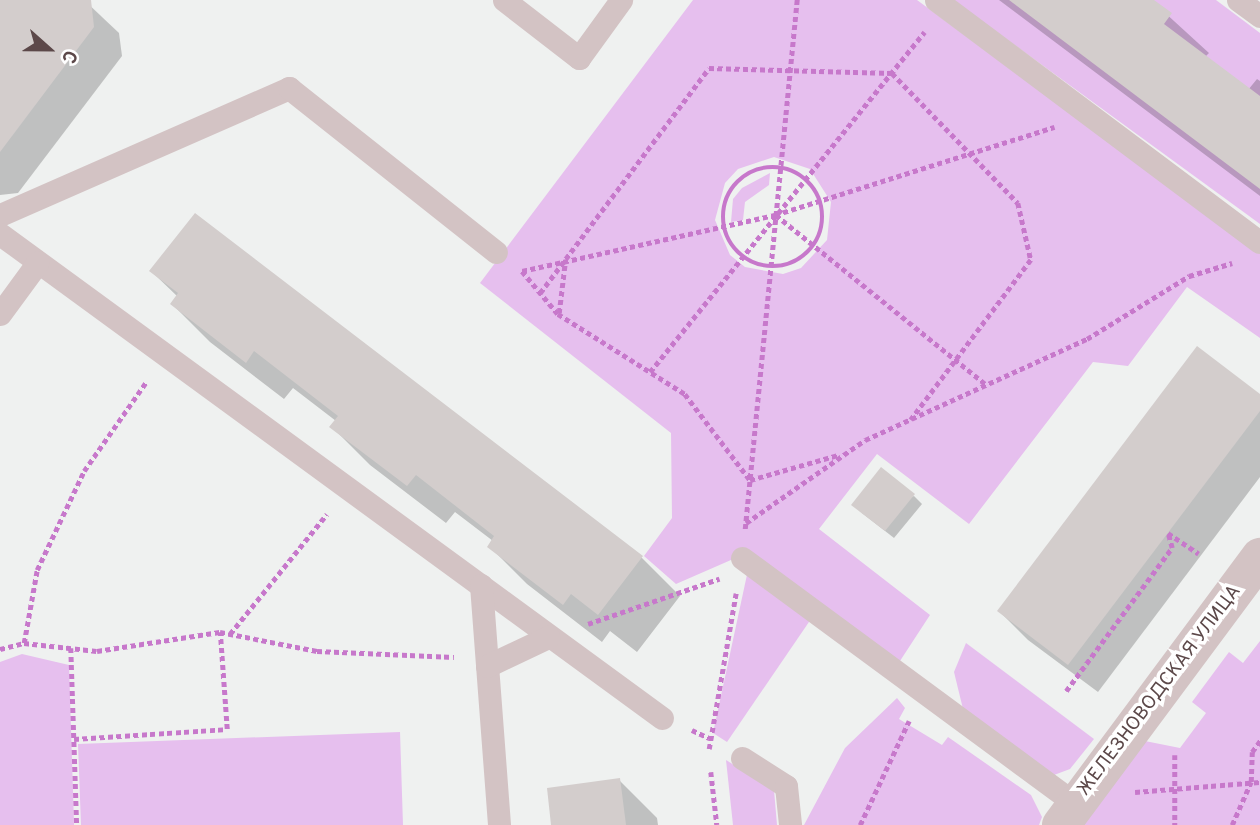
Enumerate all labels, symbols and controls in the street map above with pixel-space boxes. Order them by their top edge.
north arrow [14,14,84,84]
text: С [55,47,82,66]
street label: ЖЕЛЕЗНОВОДСКАЯ УЛИЦА [1073,581,1247,801]

